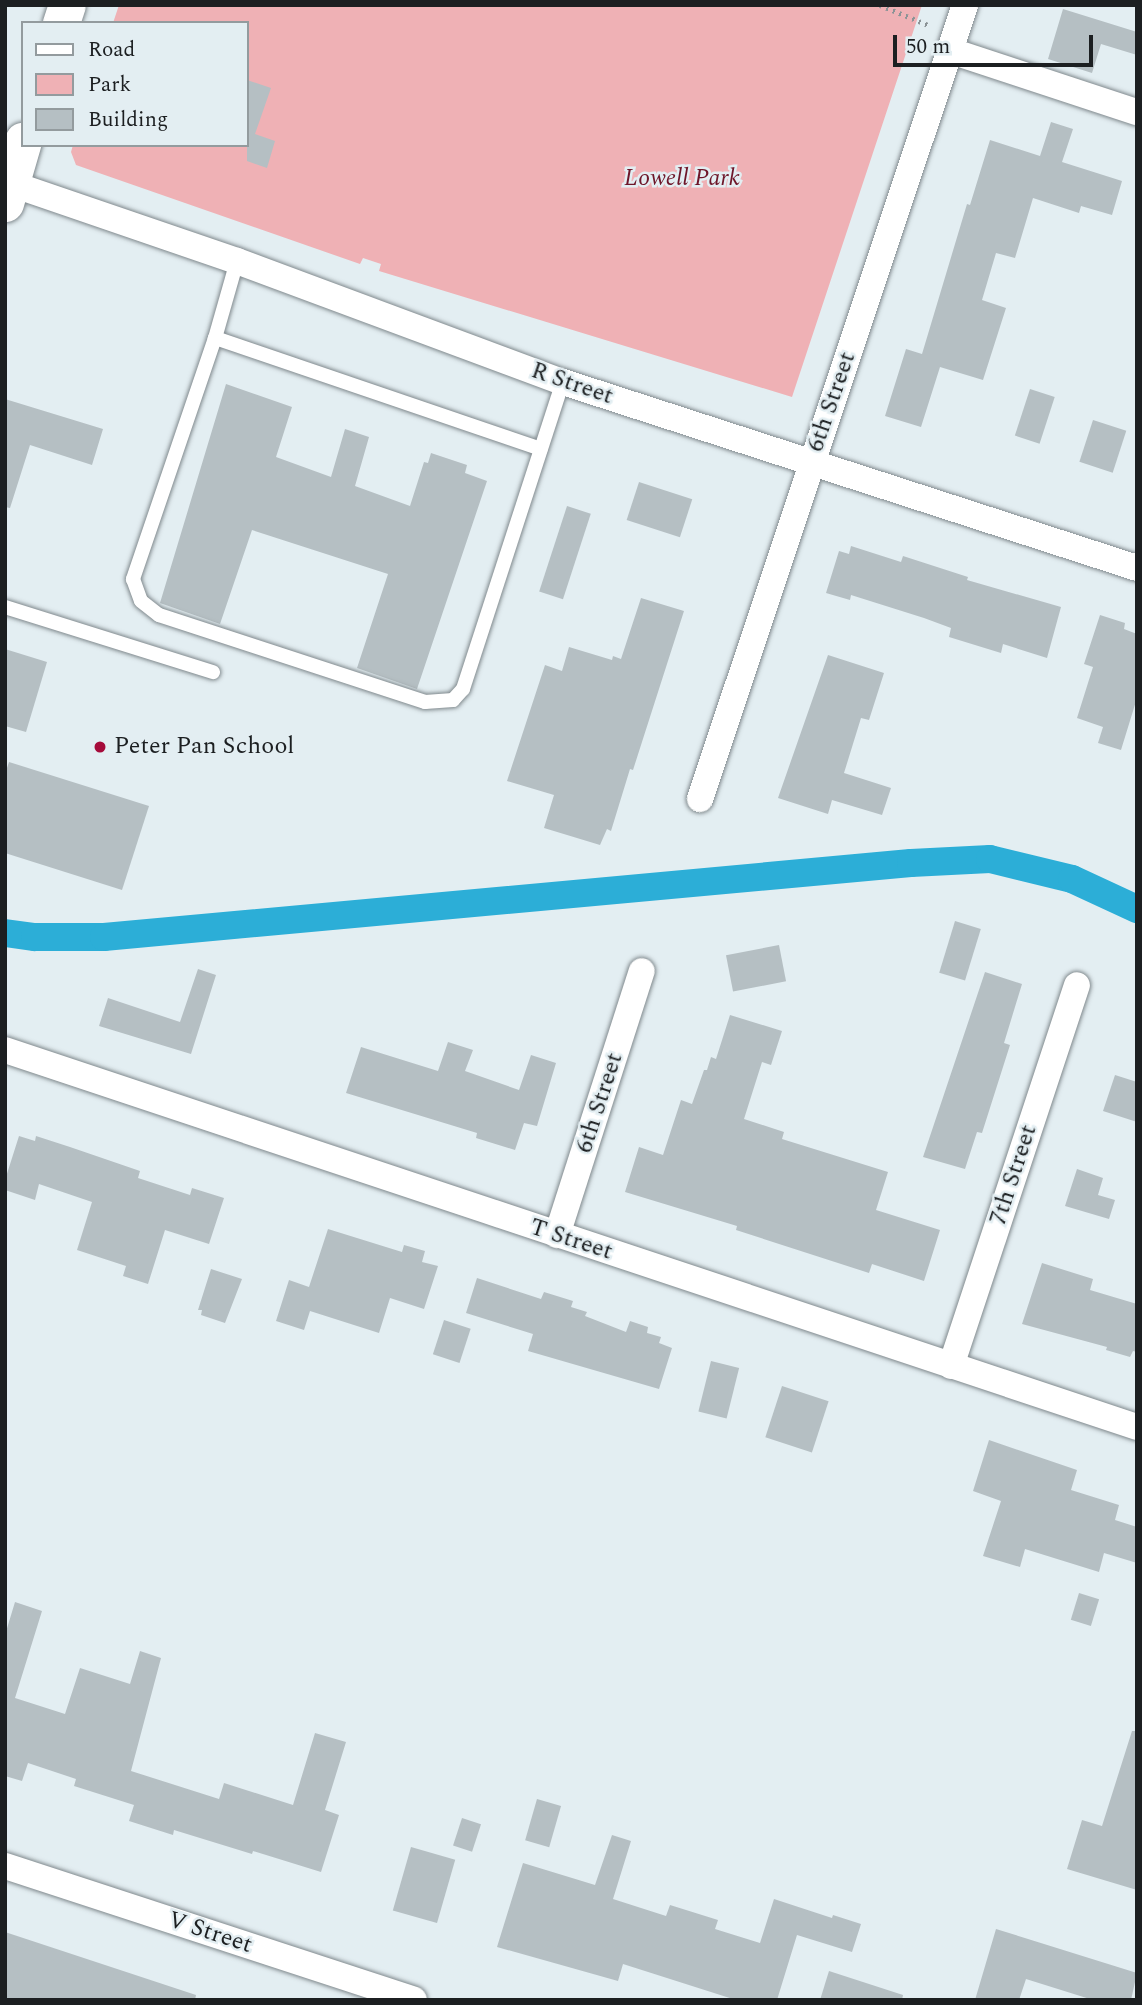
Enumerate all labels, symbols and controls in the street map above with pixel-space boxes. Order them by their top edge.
legend [21,21,248,147]
scale bar [897,21,1096,65]
text: 50 m [906,31,950,63]
text: Road [88,34,135,66]
text: Park [88,69,131,101]
text: Building [88,104,168,136]
park label: Lowell Park [624,165,740,193]
street label: 6th Street [802,348,862,456]
street label: R Street [527,357,617,411]
place label: Peter Pan School [114,733,294,761]
marker: Peter Pan School [92,739,108,755]
street label: 6th Street [570,1049,630,1157]
street label: 7th Street [984,1121,1044,1229]
street label: T Street [526,1213,616,1267]
street label: V Street [164,1906,256,1960]

